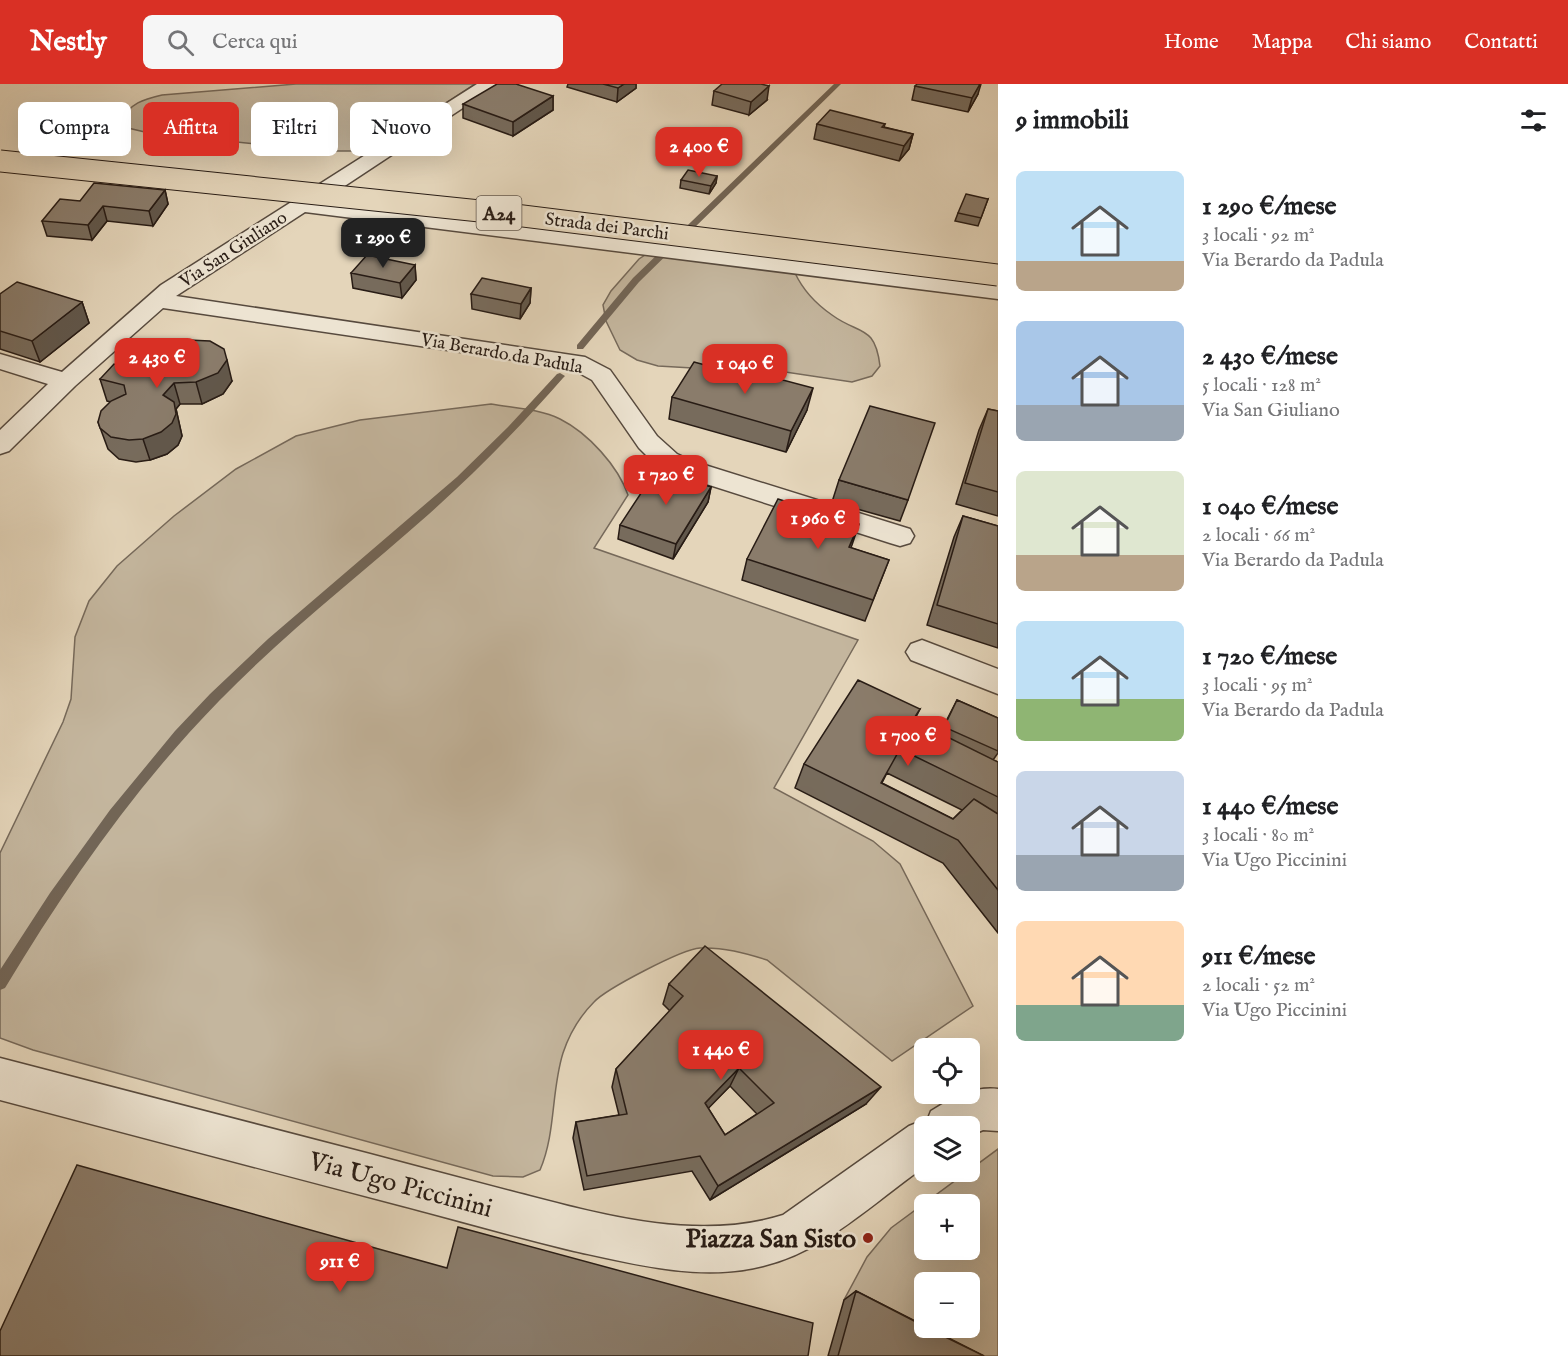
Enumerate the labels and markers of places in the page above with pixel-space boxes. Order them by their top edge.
pin: 2 400 € [644,127,754,178]
pin: 1 290 € [328,218,438,269]
pin: 2 430 € [102,338,212,389]
pin: 1 040 € [690,344,800,395]
pin: 1 720 € [611,455,721,506]
pin: 1 960 € [763,499,873,550]
pin: 1 700 € [853,716,963,767]
pin: 1 440 € [666,1030,776,1081]
place label: Piazza San Sisto [685,1223,856,1256]
marker: Piazza San Sisto [861,1231,875,1245]
pin: 911 € [298,1242,382,1293]

